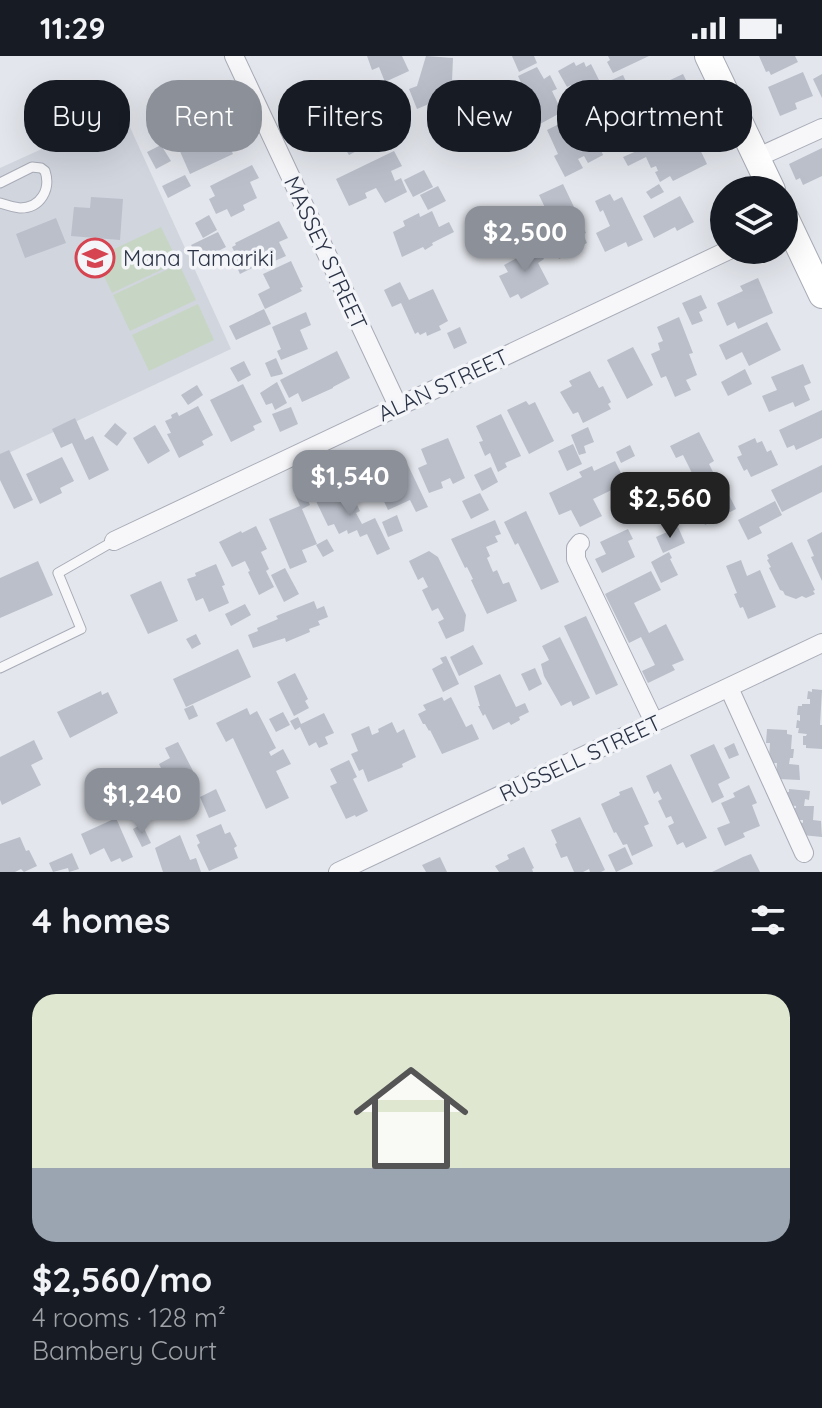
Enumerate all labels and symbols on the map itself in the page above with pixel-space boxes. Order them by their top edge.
street label: MASSEY STREET [278,172,374,334]
pin: $2,500 [460,206,590,274]
school or university icon: Mana Tamariki [74,237,116,279]
place label: Mana Tamariki [123,244,274,272]
street label: ALAN STREET [373,343,513,427]
pin: $1,540 [285,450,415,518]
pin: $2,560 [605,472,735,540]
street label: RUSSELL STREET [495,708,665,808]
pin: $1,240 [77,768,207,836]

